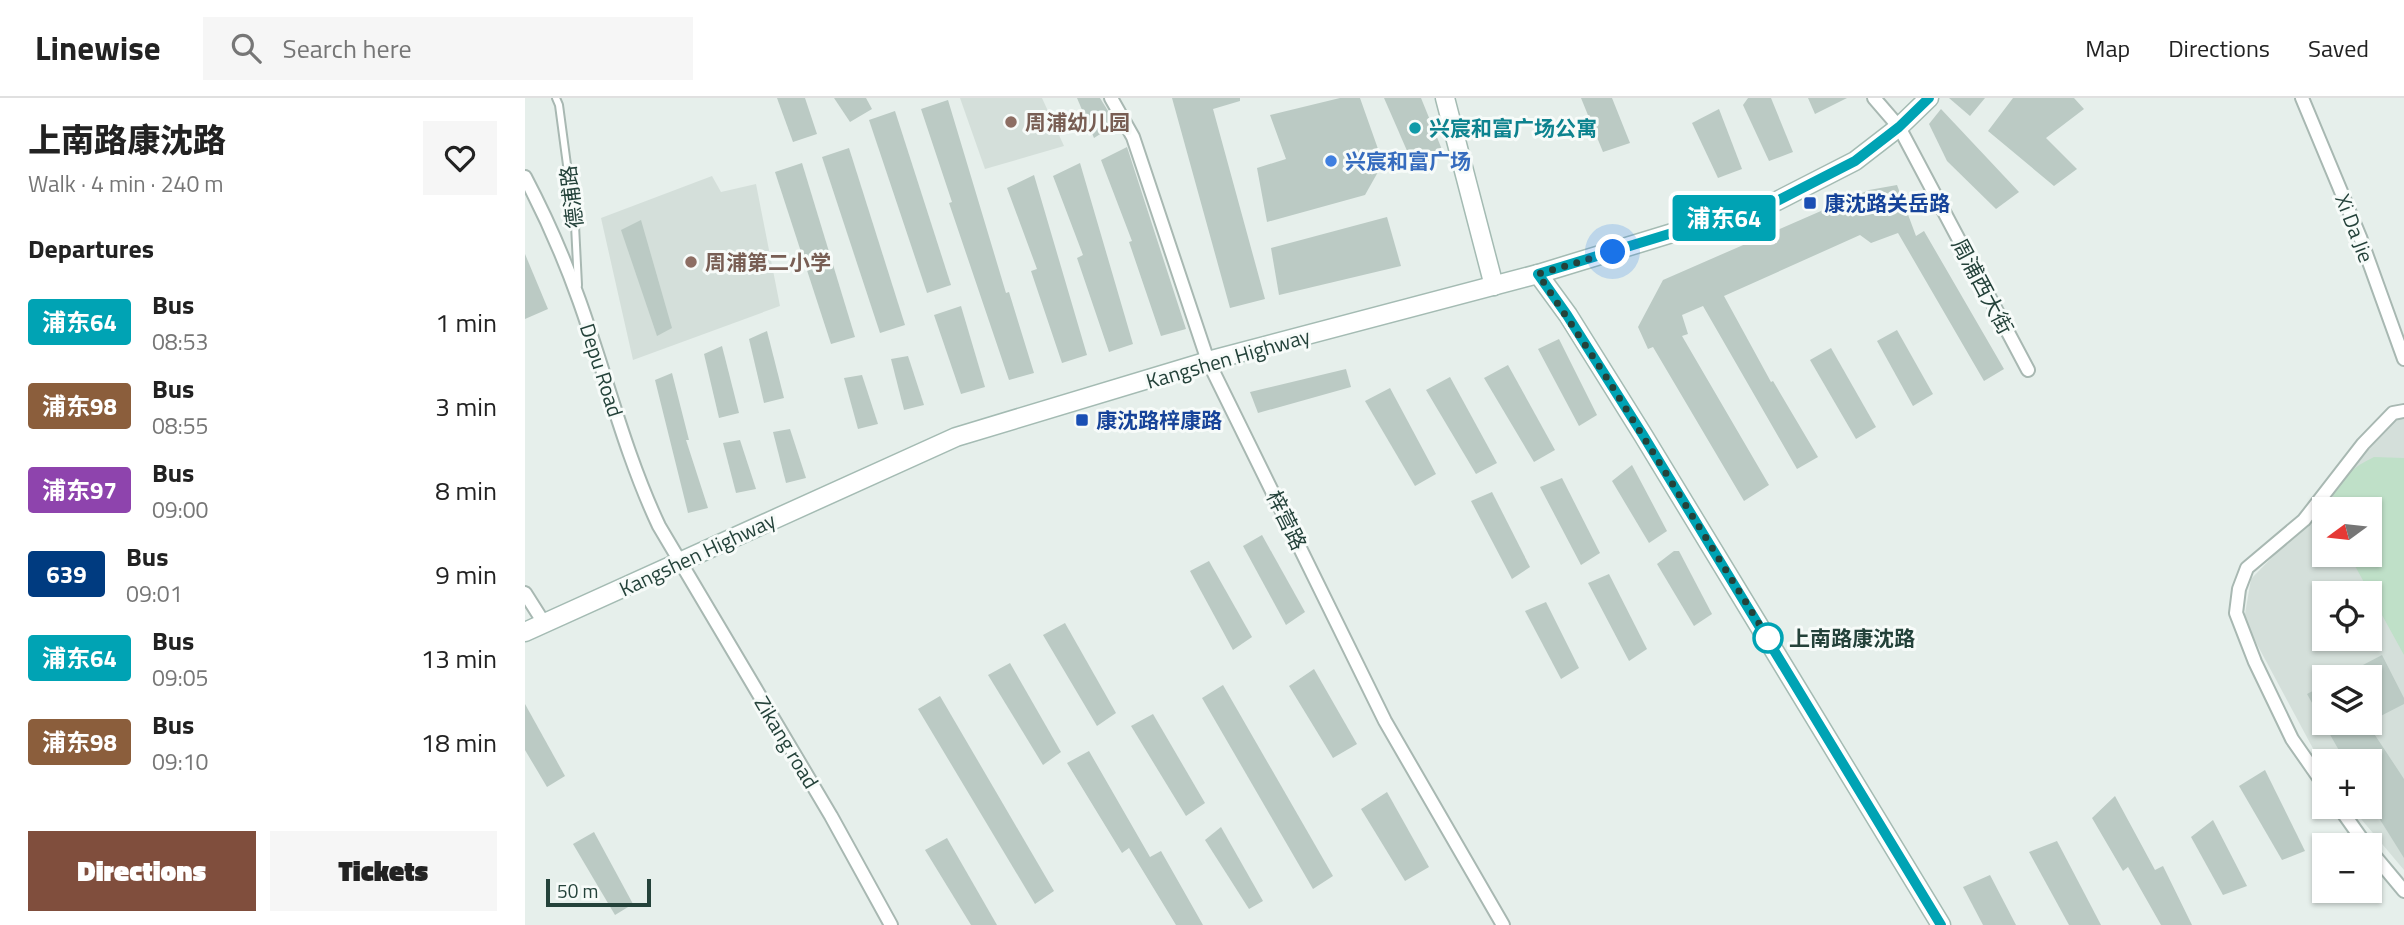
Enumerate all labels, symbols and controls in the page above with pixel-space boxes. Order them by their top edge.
search box [203,17,693,80]
text: Linewise [35,23,161,73]
icon: search [227,29,265,67]
text: Search here [283,29,412,68]
text: Map [2085,30,2130,66]
text: Directions [2168,30,2270,66]
text: Saved [2308,30,2369,66]
place label: 周浦幼儿园 [1025,106,1130,138]
place label: 兴宸和富广场公寓 [1429,112,1597,144]
marker: 周浦幼儿园 [1003,114,1019,130]
text: 上南路康沈路 [28,115,226,165]
marker: 兴宸和富广场公寓 [1407,120,1423,136]
button: heart [423,121,497,195]
place label: 兴宸和富广场 [1345,145,1471,177]
marker: 兴宸和富广场 [1323,153,1339,169]
street label: 德浦路 [551,164,591,230]
text: Walk · 4 min · 240 m [28,166,224,201]
place label: 康沈路关岳路 [1824,187,1950,219]
street label: Xi Da Jie [2327,189,2383,267]
line badge: 浦东64 [1675,195,1773,241]
marker: 康沈路关岳路 [1802,195,1818,211]
text: 浦东64 [1687,200,1761,236]
text: Departures [28,229,154,268]
street label: 周浦西大街 [1944,232,2022,340]
your location [1595,234,1630,269]
place label: 周浦第二小学 [705,246,831,278]
marker: 周浦第二小学 [683,254,699,270]
text: Bus [152,285,194,324]
text: 1 min [435,303,497,342]
text: 浦东64 [42,304,117,340]
street label: Depu Road [572,319,632,421]
street label: Kangshen Highway [1142,319,1314,397]
text: 08:53 [152,324,208,359]
text: Bus [152,369,194,408]
text: 3 min [435,387,497,426]
text: 浦东98 [42,388,117,424]
place label: 康沈路梓康路 [1096,404,1222,436]
text: 08:55 [152,408,208,443]
marker: 康沈路梓康路 [1074,412,1090,428]
text: Bus [152,453,194,492]
text: 8 min [435,471,497,510]
text: 浦东97 [42,472,117,508]
street label: 梓营路 [1259,485,1315,555]
text: 09:00 [152,492,208,527]
north arrow [2312,497,2382,567]
map controls [2312,497,2382,903]
street label: Kangshen Highway [614,504,780,604]
text: Bus [126,537,168,576]
text: 9 min [435,555,497,594]
text: 639 [46,556,87,592]
text: 09:01 [126,576,183,611]
button: locate [2312,581,2382,651]
text: Bus [152,621,194,660]
place label: 上南路康沈路 [1789,622,1915,654]
marker: 上南路康沈路 [1753,623,1783,653]
text: 13 min [421,639,497,678]
text: 浦东64 [42,640,117,676]
text: 09:05 [152,660,208,695]
button: layers [2312,665,2382,735]
street label: Zikang road [747,690,827,794]
text: Bus [152,705,194,744]
text: 18 min [421,723,497,762]
text: 浦东98 [42,724,117,760]
text: 09:10 [152,744,208,779]
button: + [2312,749,2382,819]
button: Directions [28,831,256,911]
button: Tickets [270,831,497,911]
button: − [2312,833,2382,903]
scale bar [546,876,651,908]
text: 50 m [557,876,598,905]

